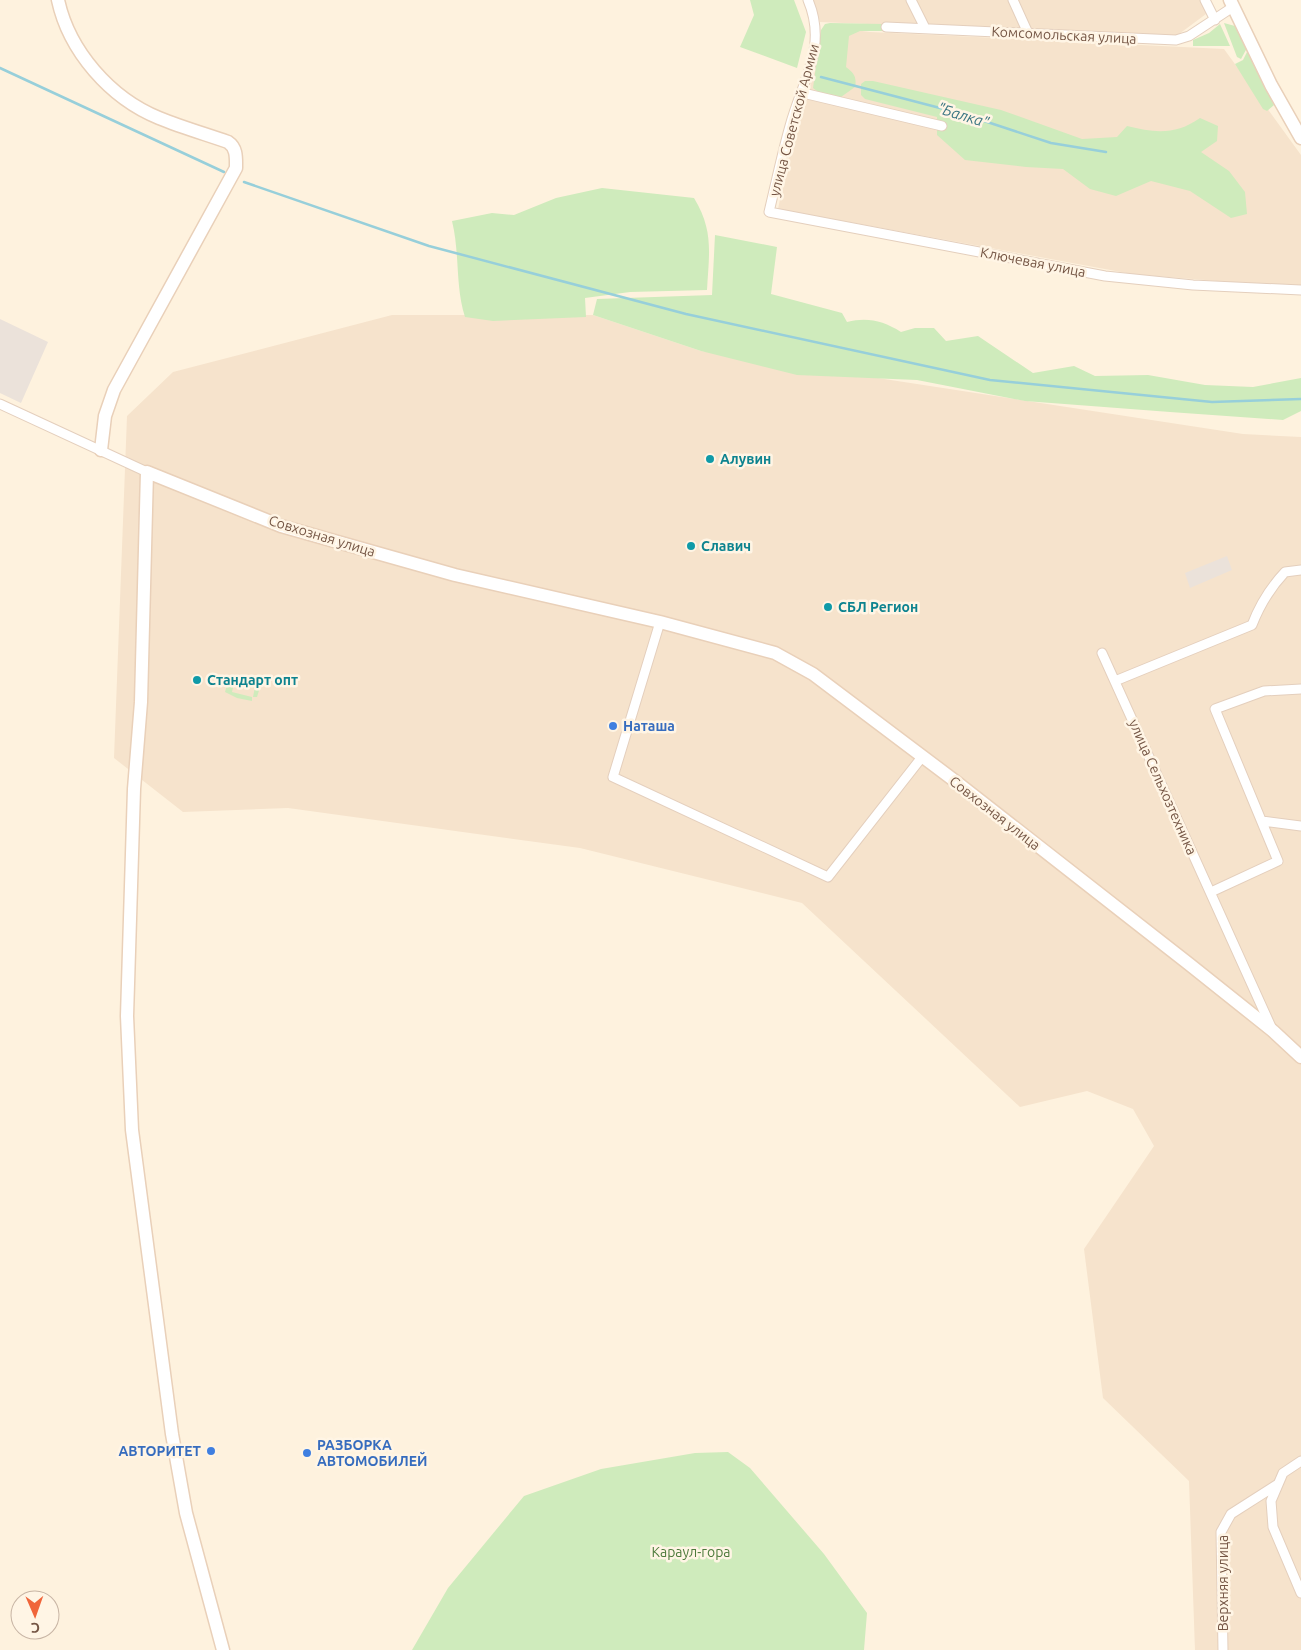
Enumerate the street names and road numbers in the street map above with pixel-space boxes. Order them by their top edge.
street label: Комсомольская улица [991,23,1137,47]
street label: улица Советской Армии [766,42,822,198]
street label: Ключевая улица [979,244,1087,280]
street label: Совхозная улица [267,512,377,560]
street label: улица Сельхозтехника [1126,717,1200,857]
street label: Совхозная улица [946,773,1044,853]
street label: Верхняя улица [1215,1535,1231,1631]

